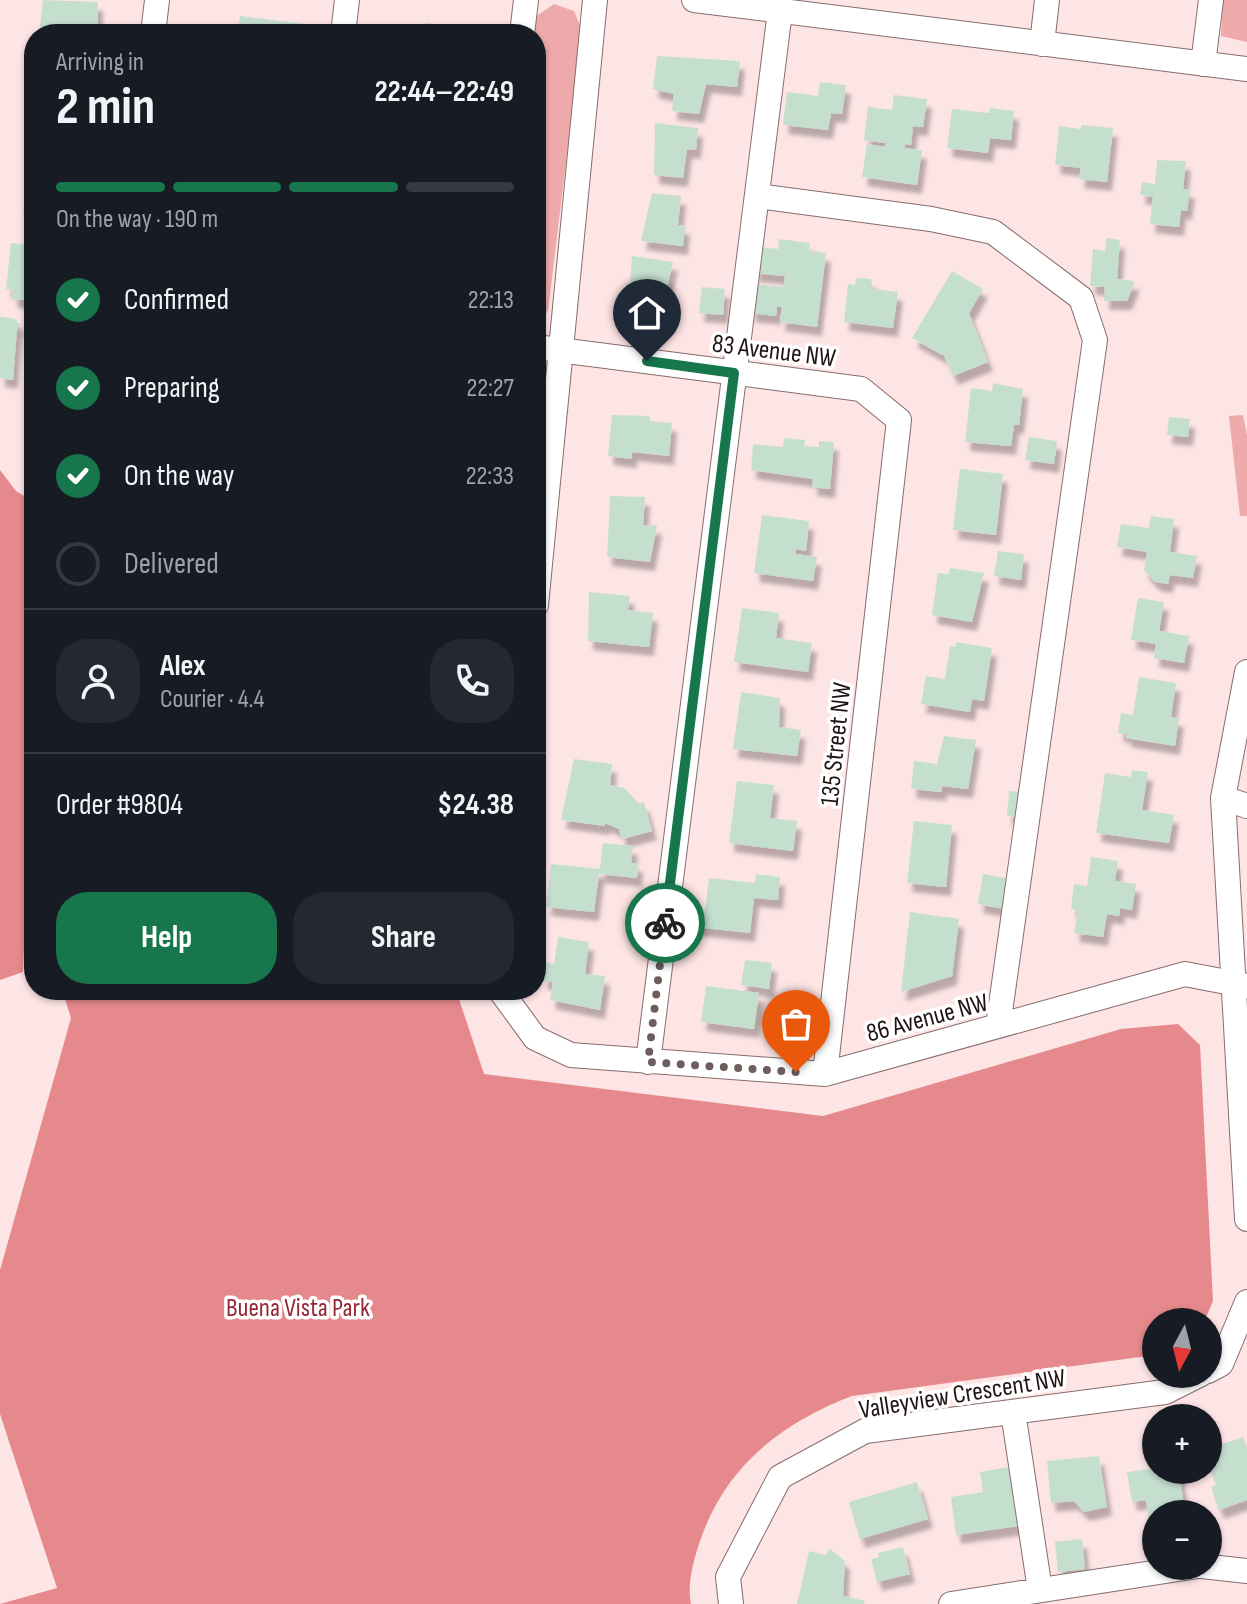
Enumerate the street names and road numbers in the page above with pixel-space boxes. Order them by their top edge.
street label: 83 Avenue NW [710,329,837,374]
street label: 135 Street NW [815,681,858,807]
street label: 86 Avenue NW [863,987,992,1050]
street label: Valleyview Crescent NW [857,1363,1068,1426]

